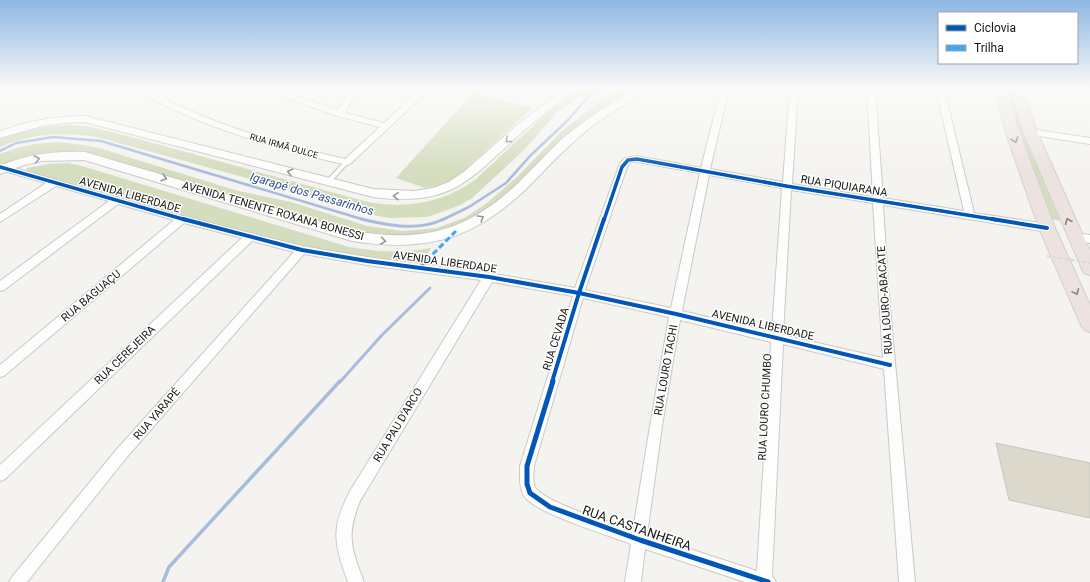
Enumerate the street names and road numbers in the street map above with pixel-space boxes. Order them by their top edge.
street label: RUA IRMÃ DULCE [249,131,319,161]
street label: RUA PIQUIARANA [800,173,889,199]
street label: AVENIDA LIBERDADE [78,174,182,216]
street label: AVENIDA TENENTE ROXANA BONESSI [181,179,365,243]
street label: RUA LOURO-ABACATE [875,245,895,355]
street label: AVENIDA LIBERDADE [392,248,498,276]
street label: RUA BAGUAÇU [59,267,123,325]
street label: RUA CEVADA [540,305,572,372]
street label: AVENIDA LIBERDADE [711,307,815,343]
street label: RUA CEREJEIRA [92,322,159,387]
street label: RUA LOURO TACHI [652,324,680,416]
street label: RUA LOURO CHUMBO [756,353,774,461]
street label: RUA YARAPÉ [131,386,183,442]
street label: RUA PAU D'ARCO [371,386,425,464]
street label: RUA CASTANHEIRA [580,502,694,554]

